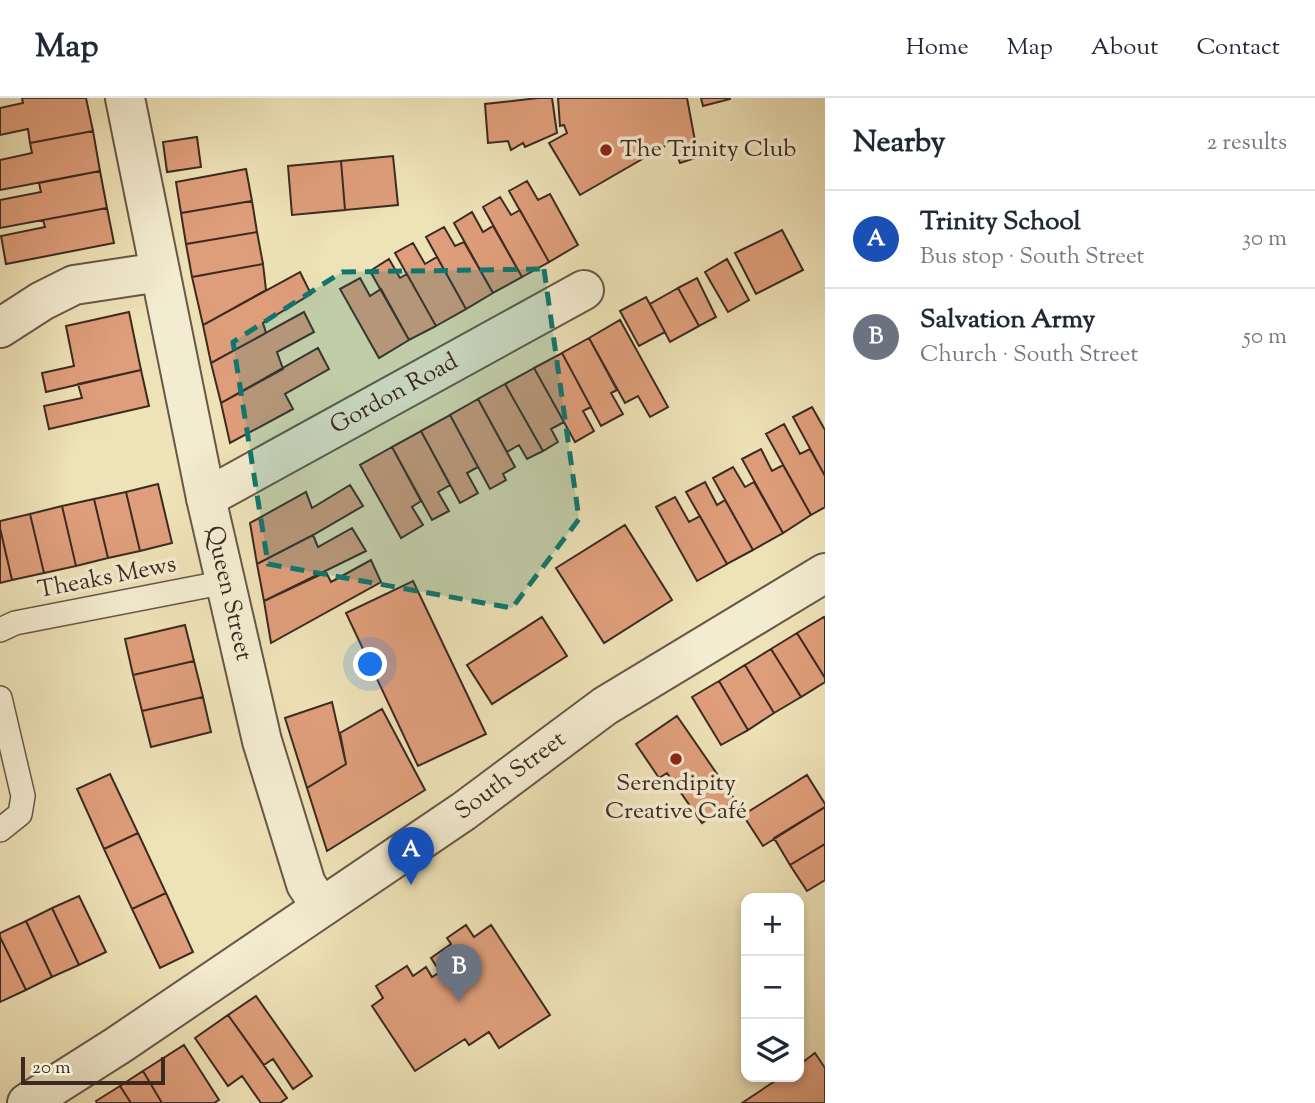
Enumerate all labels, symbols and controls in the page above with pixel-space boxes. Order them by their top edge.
text: Map [35,24,99,72]
text: Home [906,31,969,65]
text: Map [1007,31,1053,65]
text: About [1091,31,1158,65]
text: Contact [1196,31,1280,65]
text: Nearby [853,122,945,165]
text: 2 results [1207,127,1287,160]
place label: The Trinity Club [620,133,796,167]
marker: The Trinity Club [598,142,614,158]
text: Trinity School [920,204,1081,241]
text: A [867,223,885,256]
text: 30 m [1242,223,1287,256]
text: Bus stop · South Street [920,241,1144,274]
text: Salvation Army [920,302,1095,339]
text: B [869,321,883,354]
text: 50 m [1243,321,1287,354]
text: Church · South Street [920,339,1138,372]
street label: Gordon Road [324,345,465,443]
street label: Queen Street [196,522,260,664]
street label: Theaks Mews [35,548,179,608]
your location [353,647,387,681]
street label: South Street [448,723,573,829]
marker: Serendipity Creative Café [668,751,684,767]
place label: Serendipity Creative Café [605,767,747,829]
pin: A [388,827,434,885]
map controls [741,893,804,1082]
button: + [741,893,804,956]
pin: B [436,944,482,1002]
button: − [741,956,804,1019]
button: layers [741,1019,804,1082]
scale bar [21,1054,164,1086]
text: 20 m [32,1055,71,1082]

